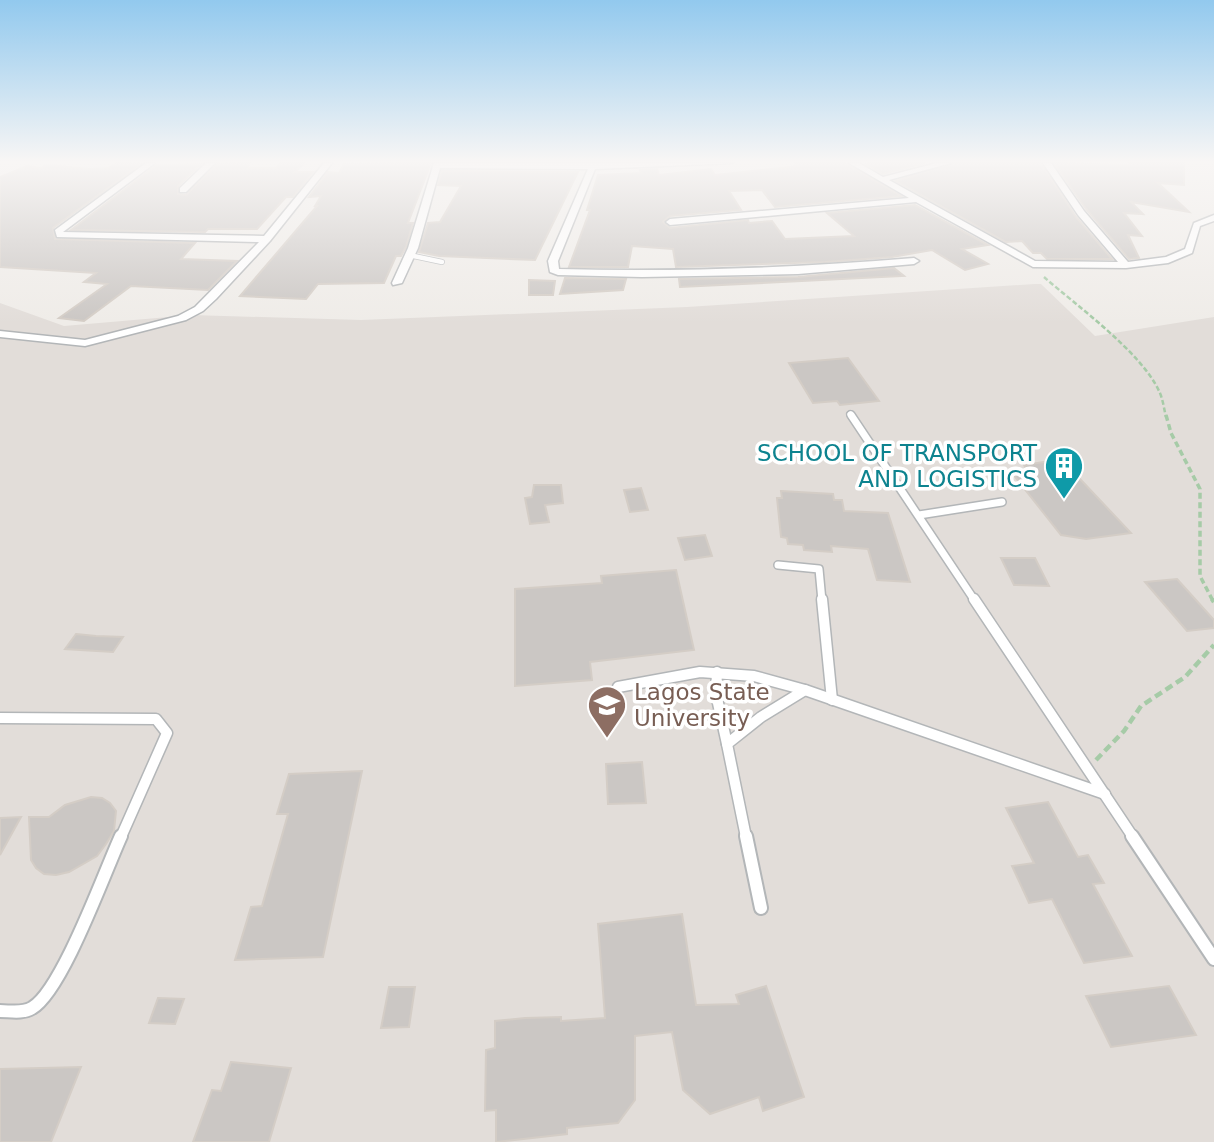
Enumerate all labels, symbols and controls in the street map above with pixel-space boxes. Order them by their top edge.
place label: SCHOOL OF TRANSPORT AND LOGISTICS [757,440,1038,492]
building icon: SCHOOL OF TRANSPORT AND LOGISTICS [1043,445,1085,500]
place label: Lagos State University [634,679,770,731]
school or university icon: Lagos State University [586,684,628,739]

